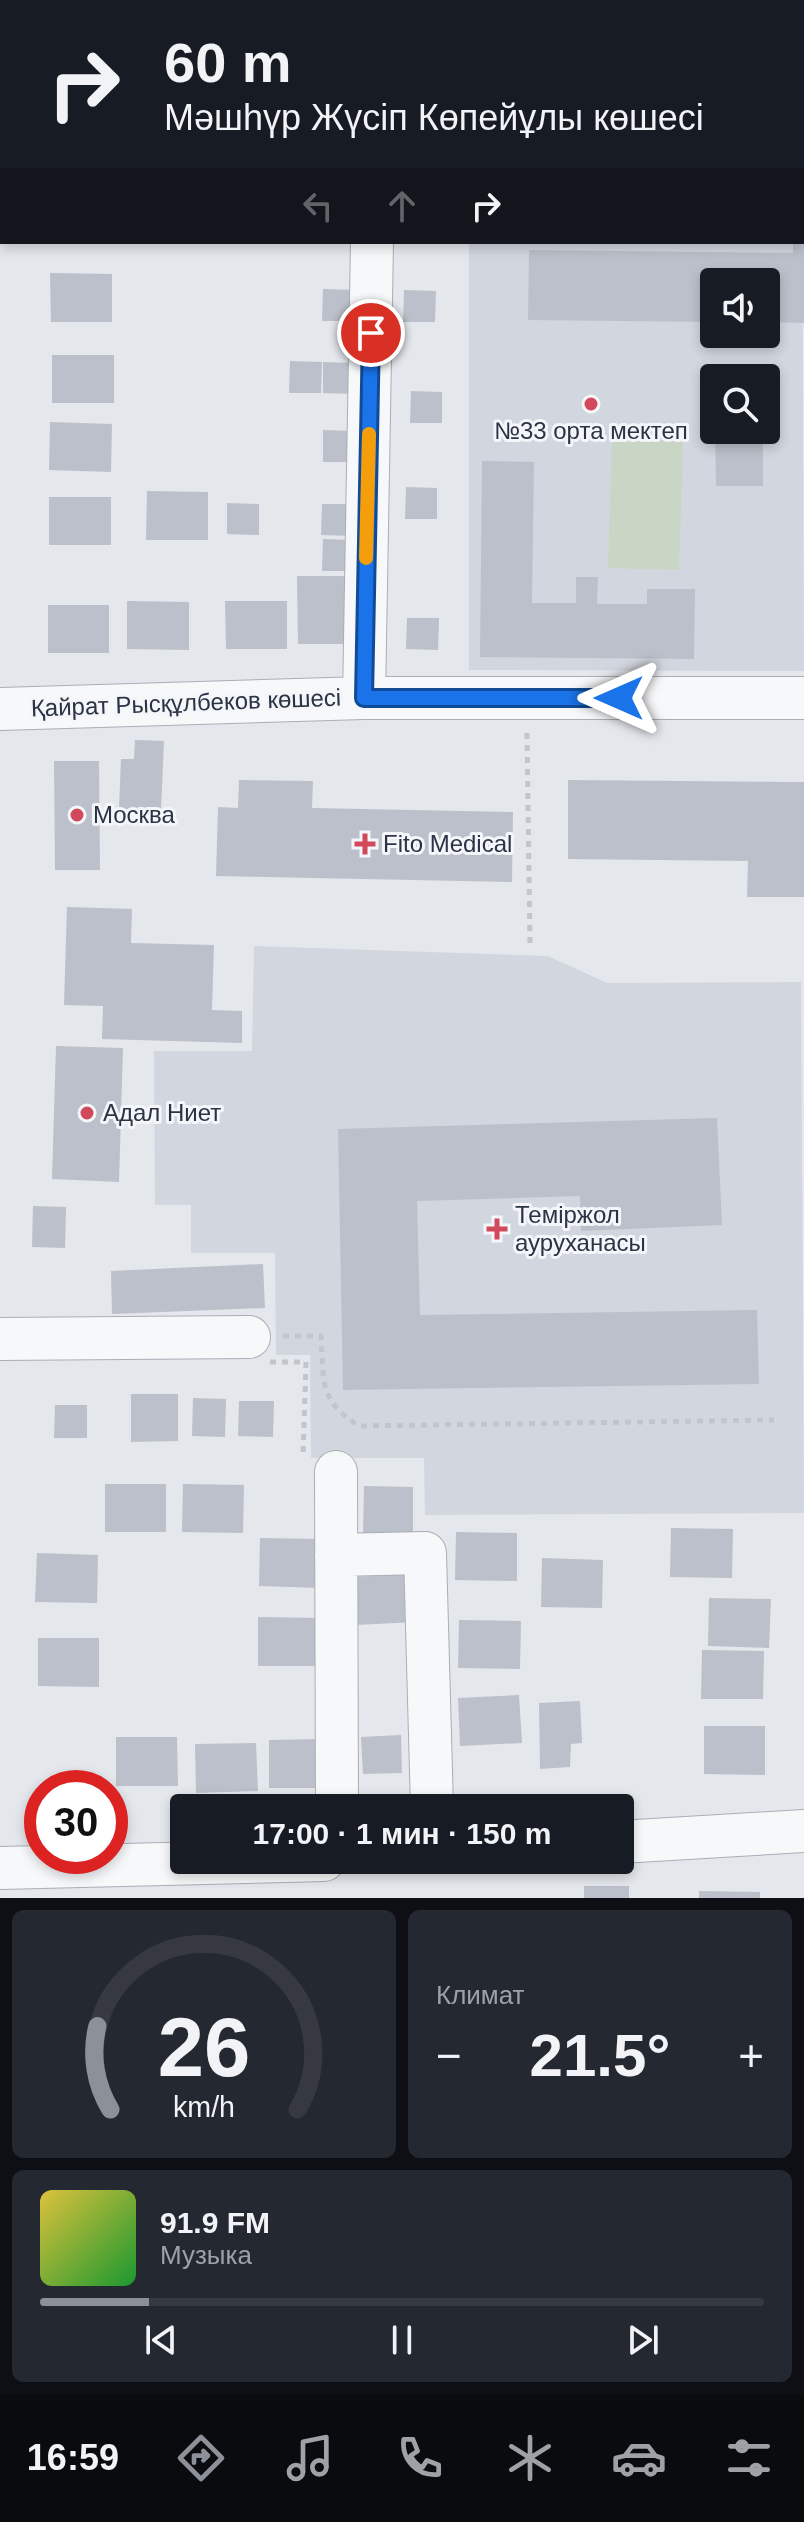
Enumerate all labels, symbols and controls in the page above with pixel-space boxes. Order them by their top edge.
text: 60 m [164,31,292,94]
icon: right [32,32,136,136]
text: Мәшһүр Жүсіп Көпейұлы көшесі [164,97,704,138]
icon: left [296,184,340,228]
icon: ahead [380,184,424,228]
icon: right [464,184,508,228]
map controls [700,268,780,444]
button: sound [700,268,780,348]
pin [337,299,405,367]
icon: arrive [349,311,393,355]
button: search [700,364,780,444]
marker: №33 орта мектеп [582,395,600,413]
place label: №33 орта мектеп [494,417,688,444]
position arrow [577,656,661,740]
street label: Қайрат Рысқұлбеков көшесі [30,684,342,721]
place label: Москва [93,801,176,828]
marker: Москва [68,806,86,824]
place label: Fito Medical [383,830,512,857]
marker: Fito Medical [354,833,376,855]
place label: Адал Ниет [103,1099,221,1126]
marker: Адал Ниет [78,1104,96,1122]
place label: Теміржол ауруханасы [515,1201,646,1256]
marker: Теміржол ауруханасы [486,1218,508,1240]
speed limit sign: 30 [24,1770,128,1874]
text: 17:00 · 1 мин · 150 m [253,1817,551,1850]
text: Климат [436,1980,525,2010]
text: 26 [158,2001,250,2094]
text: 21.5° [530,2022,670,2089]
text: − [436,2031,462,2080]
text: + [738,2031,764,2080]
text: km/h [173,2091,235,2123]
text: 91.9 FM [160,2206,270,2239]
text: Музыка [160,2240,252,2270]
icon: previous [139,2318,183,2362]
icon: pause [380,2318,424,2362]
icon: next [621,2318,665,2362]
icon: directions [173,2430,229,2486]
icon: music [282,2430,338,2486]
icon: phone [392,2430,448,2486]
icon: climate [502,2430,558,2486]
icon: car [611,2430,667,2486]
icon: filters [721,2430,777,2486]
text: 16:59 [27,2437,119,2478]

